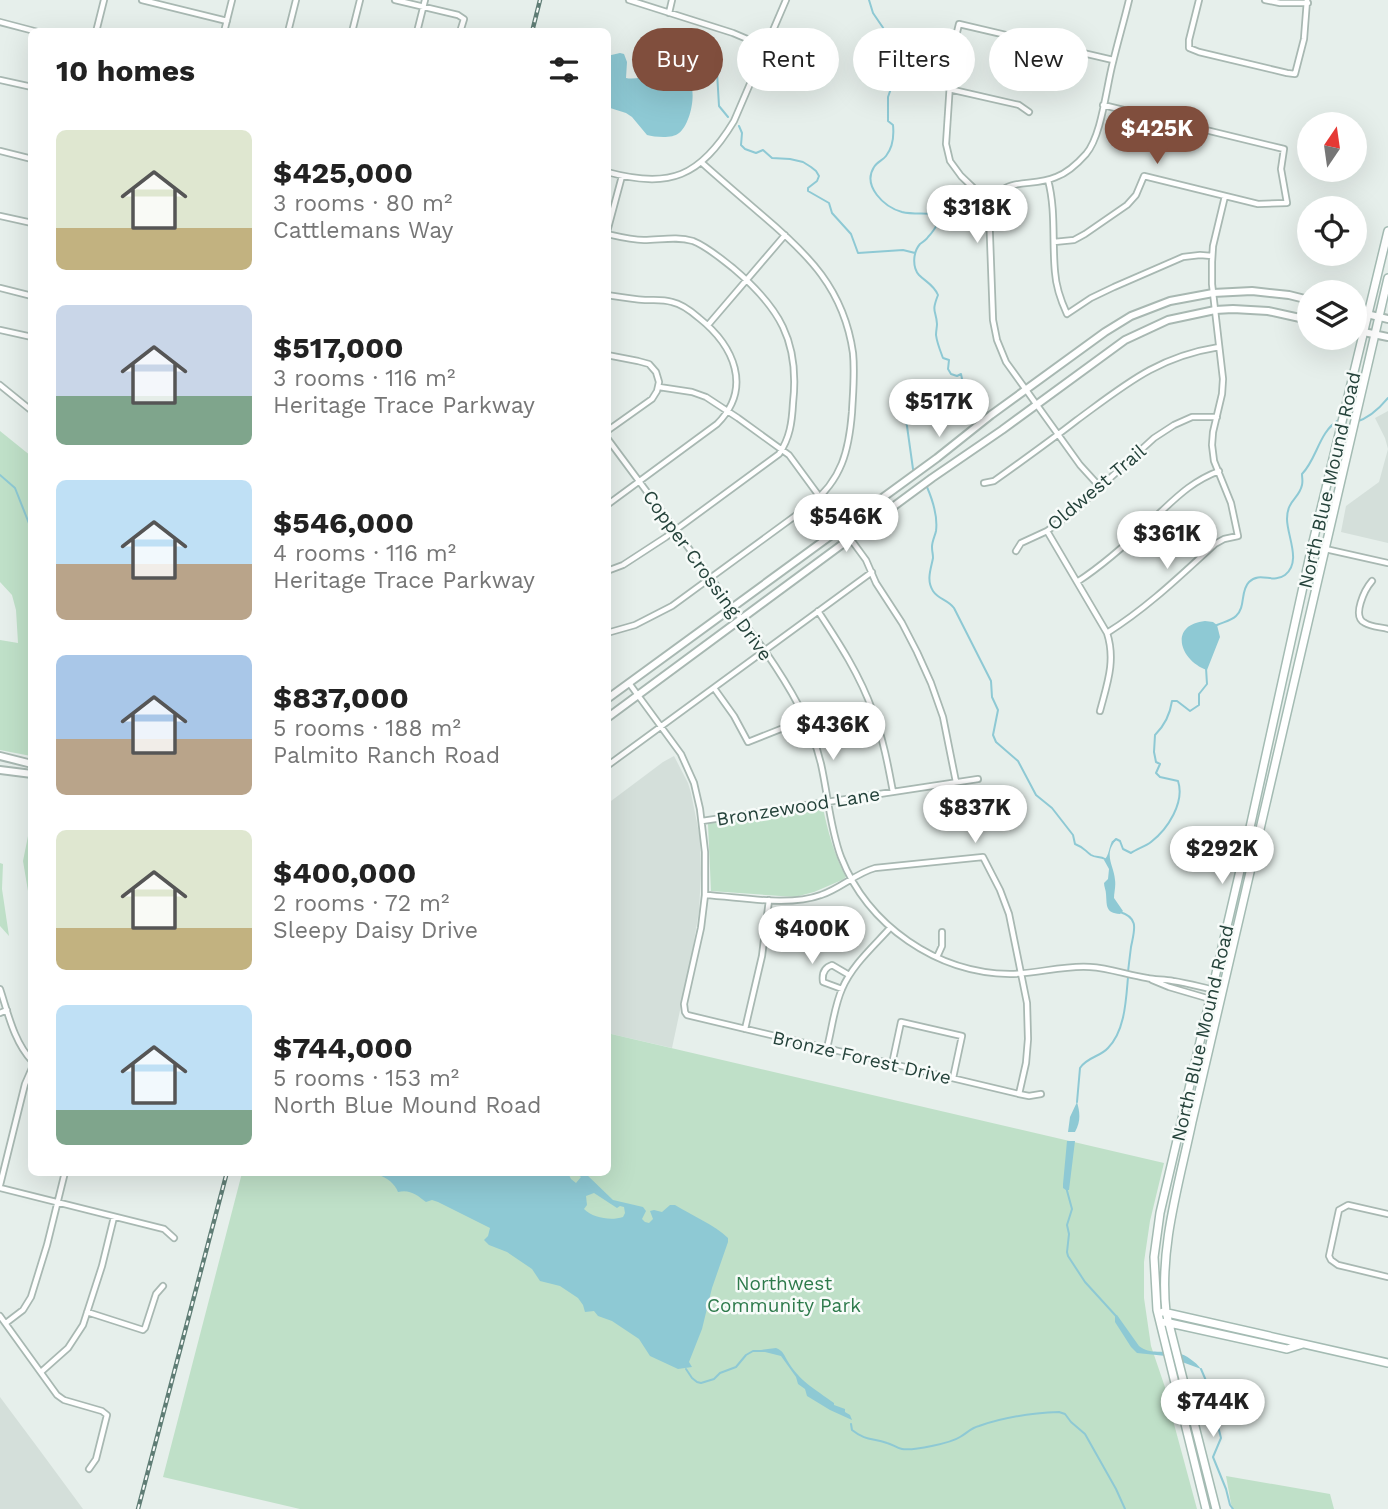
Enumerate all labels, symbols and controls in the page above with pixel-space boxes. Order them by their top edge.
chip: Buy [632,28,723,91]
chip: Rent [737,28,839,91]
chip: Filters [853,28,975,91]
chip: New [989,28,1088,91]
icon: filters [545,51,583,89]
text: 10 homes [56,53,195,88]
pin: $425K [1108,106,1206,166]
north arrow [1297,112,1367,182]
map controls [1297,112,1367,350]
text: $425K [1121,115,1193,142]
text: $425,000 [273,155,413,190]
icon: home [112,158,196,242]
pin: $318K [928,186,1026,245]
text: 3 rooms · 80 m² [273,190,452,217]
text: $318K [943,194,1011,221]
button: locate [1297,196,1367,266]
text: Cattlemans Way [273,217,453,244]
button: layers [1297,280,1367,350]
text: $517,000 [273,330,404,365]
icon: home [112,333,196,417]
text: 3 rooms · 116 m² [273,365,455,392]
street label: North Blue Mound Road [1293,370,1366,591]
pin: $517K [890,380,988,439]
text: $517K [905,388,973,415]
text: Heritage Trace Parkway [273,392,535,419]
street label: Oldwest Trail [1042,439,1150,535]
street label: Copper Crossing Drive [638,485,777,665]
pin: $546K [797,494,895,554]
text: $546K [809,503,883,530]
text: $546,000 [273,505,414,540]
icon: home [112,508,196,592]
pin: $361K [1118,512,1216,571]
text: $361K [1133,520,1201,547]
text: 4 rooms · 116 m² [273,540,456,567]
text: Heritage Trace Parkway [273,567,535,594]
text: $837,000 [273,680,409,715]
icon: home [112,683,196,767]
pin: $436K [784,702,882,762]
text: $436K [796,711,870,738]
text: 5 rooms · 188 m² [273,715,461,742]
text: Palmito Ranch Road [273,742,500,769]
street label: Bronzewood Lane [715,782,882,831]
pin: $837K [926,786,1024,845]
text: $837K [939,794,1011,821]
pin: $292K [1173,826,1271,886]
text: $292K [1186,835,1258,862]
text: $400,000 [273,855,416,890]
icon: home [112,858,196,942]
text: 2 rooms · 72 m² [273,890,449,917]
pin: $400K [763,906,861,966]
text: $400K [774,915,850,942]
text: Sleepy Daisy Drive [273,917,478,944]
street label: North Blue Mound Road [1166,923,1239,1144]
street label: Bronze Forest Drive [770,1026,953,1089]
text: $744,000 [273,1030,413,1065]
icon: home [112,1033,196,1117]
text: 5 rooms · 153 m² [273,1065,459,1092]
text: North Blue Mound Road [273,1092,541,1119]
park label: Northwest Community Park [707,1272,861,1317]
pin: $744K [1164,1380,1262,1439]
text: $744K [1177,1388,1249,1415]

